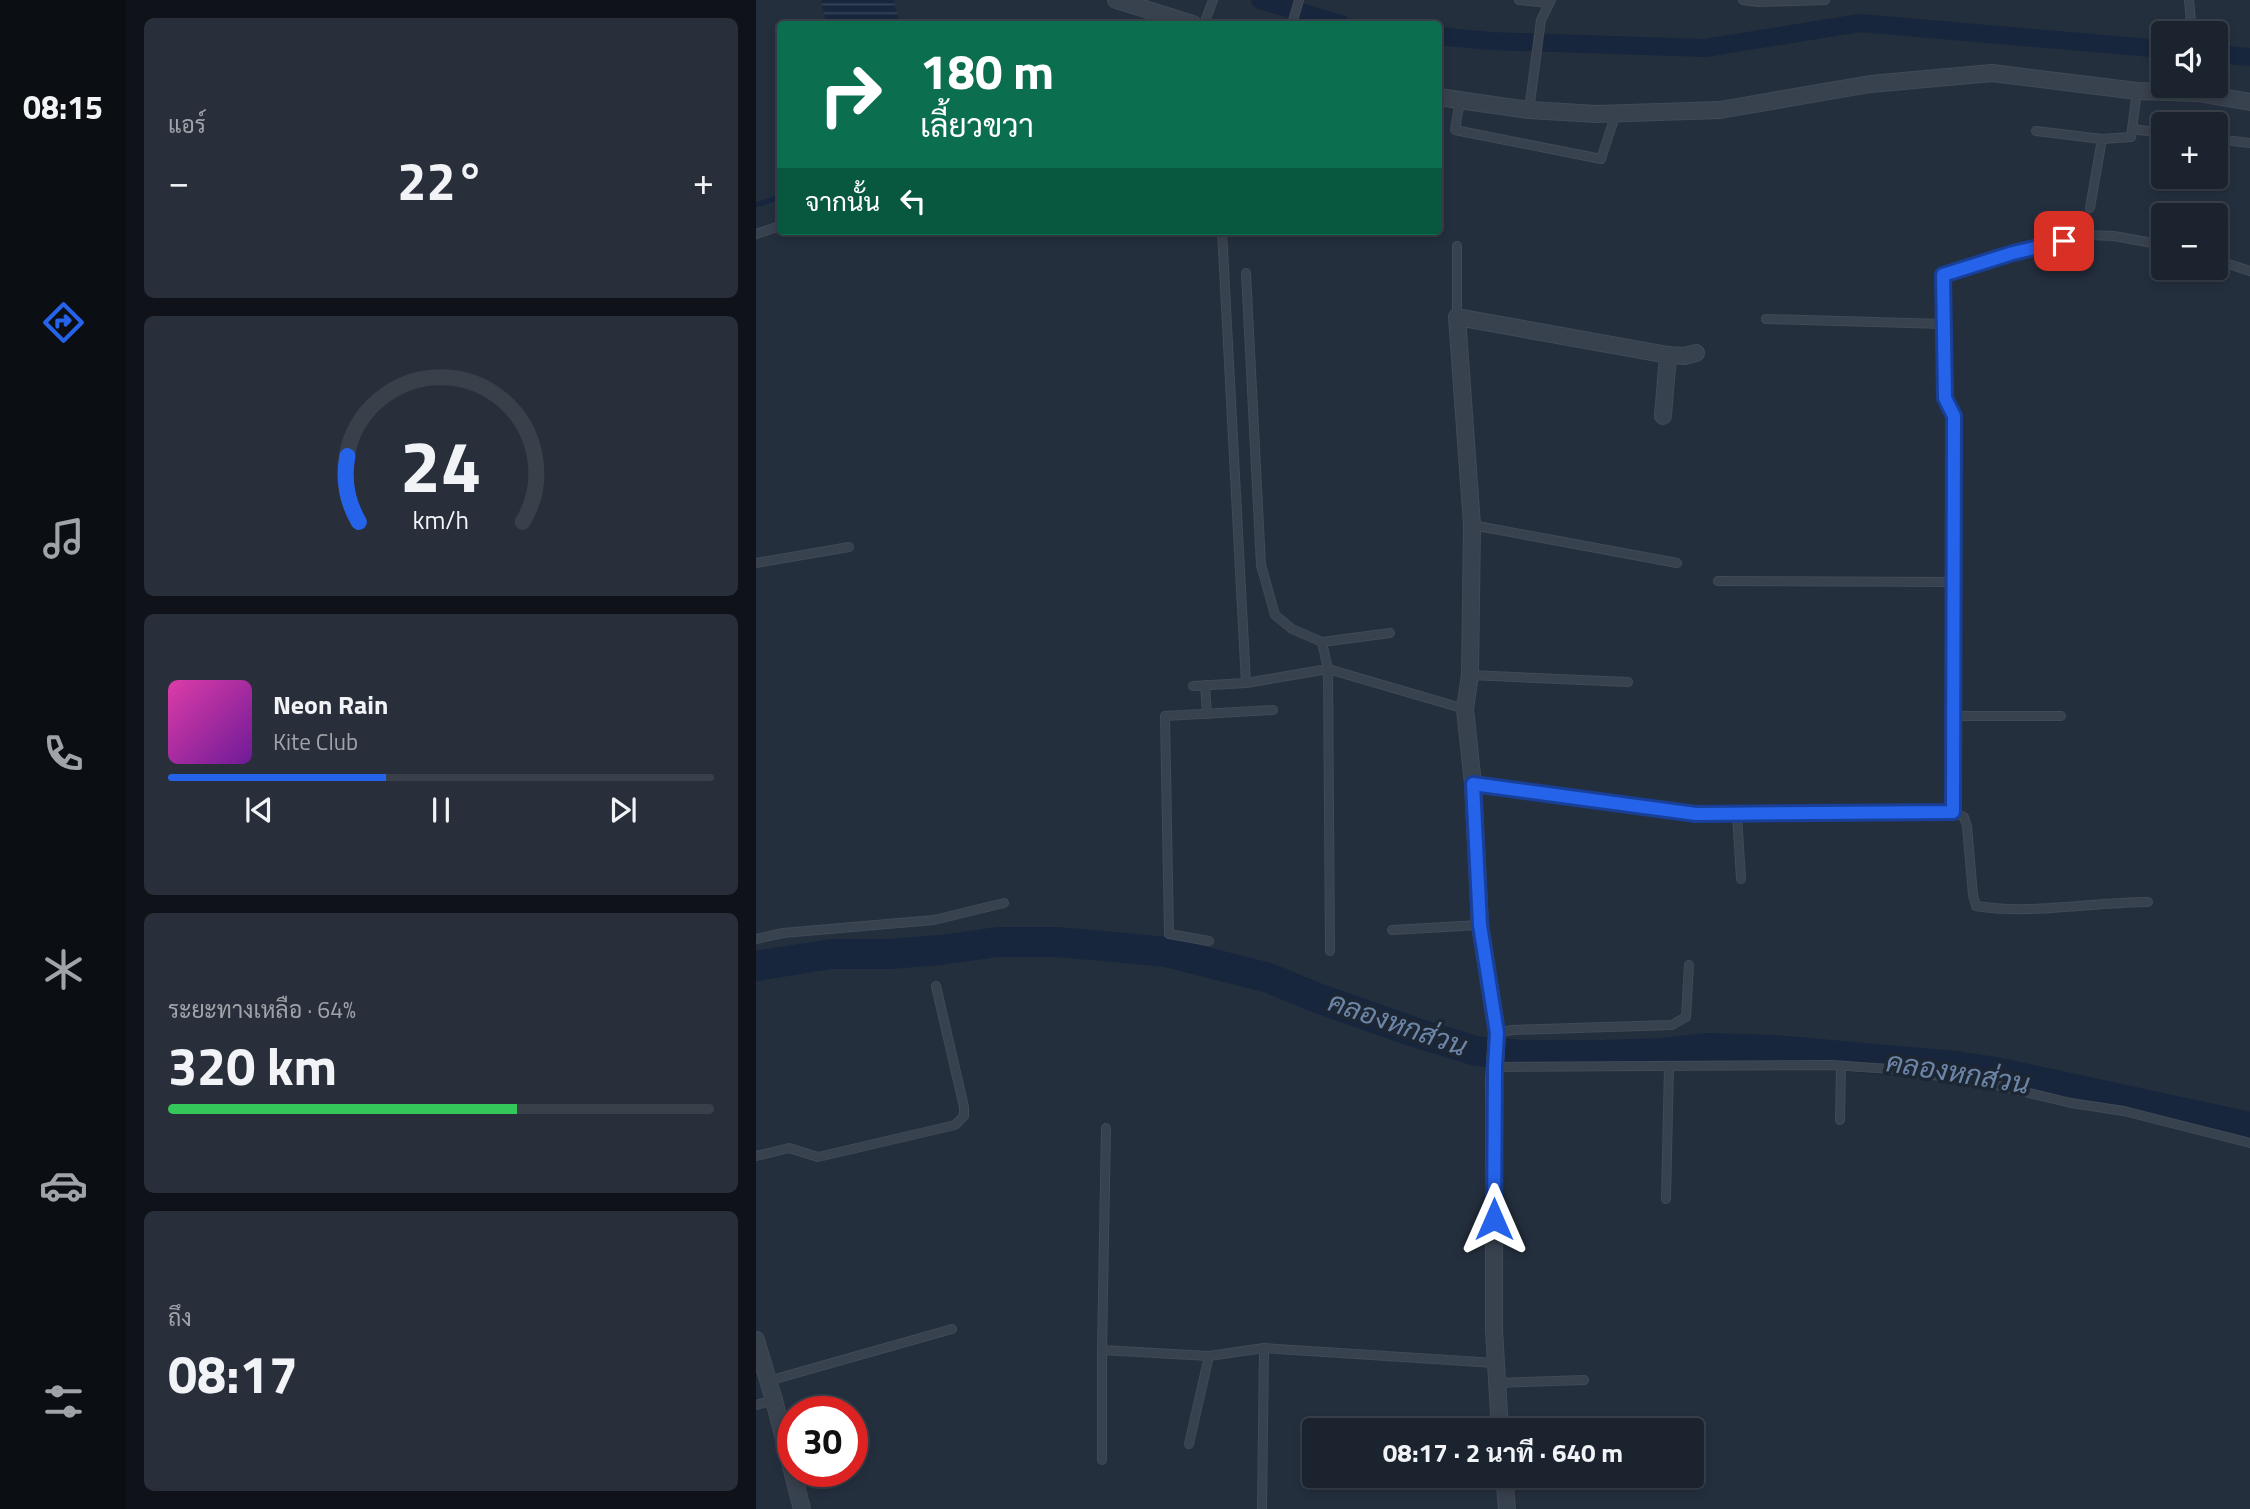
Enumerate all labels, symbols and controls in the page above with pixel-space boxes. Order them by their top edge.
map controls [2151,21,2228,280]
button: sound [2151,21,2228,98]
text: 180 m [920,33,1054,108]
icon: right [805,49,896,140]
text: 08:15 [23,83,103,131]
text: เลี้ยวขวา [920,101,1034,149]
text: แอร์ [168,107,206,142]
button: + [2151,112,2228,189]
text: 22° [397,141,485,220]
text: − [168,152,189,210]
text: + [693,152,714,210]
text: จากนั้น [805,182,880,221]
icon: left [894,182,932,220]
button: − [2151,203,2228,280]
pin [2034,211,2094,271]
icon: arrive [2045,222,2083,260]
icon: directions [39,298,88,347]
text: 24 [400,411,482,521]
text: km/h [413,501,469,539]
icon: music [39,514,88,563]
text: Neon Rain [273,685,388,724]
text: Kite Club [273,724,358,759]
icon: phone [39,729,88,778]
icon: previous [240,791,278,829]
icon: pause [422,791,460,829]
icon: next [604,791,642,829]
icon: climate [39,945,88,994]
water label: คลองหกส่วน [1323,979,1474,1067]
text: ระยะทางเหลือ · 64% [168,992,356,1027]
text: 320 km [168,1026,337,1105]
water label: คลองหกส่วน [1883,1039,2033,1105]
icon: car [39,1161,88,1210]
position arrow [1457,1182,1531,1256]
text: ถึง [168,1300,192,1335]
text: 08:17 [168,1334,298,1413]
icon: filters [39,1377,88,1426]
speed limit sign: 30 [777,1396,868,1487]
text: 08:17 · 2 นาที · 640 m [1383,1433,1623,1472]

